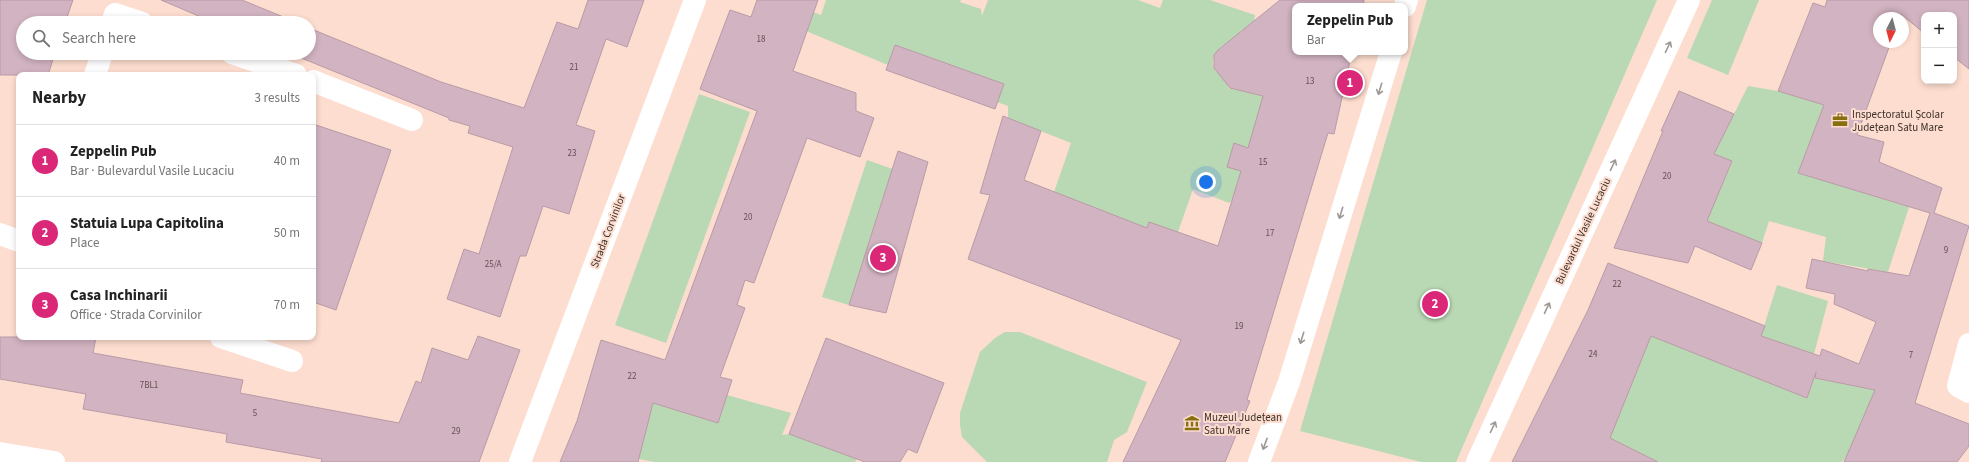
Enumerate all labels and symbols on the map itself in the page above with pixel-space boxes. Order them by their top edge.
north arrow [1873,12,1909,48]
house number: 18 [757,33,766,46]
one-way arrow [1665,41,1672,53]
house number: 21 [570,61,578,74]
pin: 1 [1337,68,1363,98]
house number: 13 [1306,75,1315,88]
one-way arrow [1376,83,1383,96]
place label: Inspectoratul Școlar Județean Satu Mare [1852,107,1944,135]
office icon: Inspectoratul Școlar Județean Satu Mare [1831,111,1849,129]
house number: 23 [568,147,577,160]
house number: 15 [1259,156,1268,169]
one-way arrow [1610,159,1617,171]
house number: 20 [1663,170,1672,183]
your location [1196,172,1216,192]
street label: Bulevardul Vasile Lucaciu [1552,175,1614,287]
street label: Strada Corvinilor [587,192,629,270]
one-way arrow [1337,207,1344,220]
house number: 20 [744,211,753,224]
house number: 17 [1266,227,1275,240]
pin: 3 [870,243,896,273]
house number: 9 [1944,244,1949,257]
house number: 25/A [485,258,501,271]
house number: 22 [1613,278,1622,291]
pin: 2 [1422,289,1448,319]
one-way arrow [1544,303,1551,315]
house number: 19 [1235,320,1244,333]
one-way arrow [1298,331,1305,344]
house number: 24 [1589,348,1598,361]
house number: 7 [1909,349,1914,362]
house number: 22 [628,370,637,383]
house number: 7BL1 [140,379,158,392]
house number: 5 [253,407,258,420]
place label: Muzeul Județean Satu Mare [1204,410,1282,438]
museum icon: Muzeul Județean Satu Mare [1183,414,1201,432]
one-way arrow [1490,421,1497,433]
house number: 29 [452,425,461,438]
one-way arrow [1261,438,1269,450]

